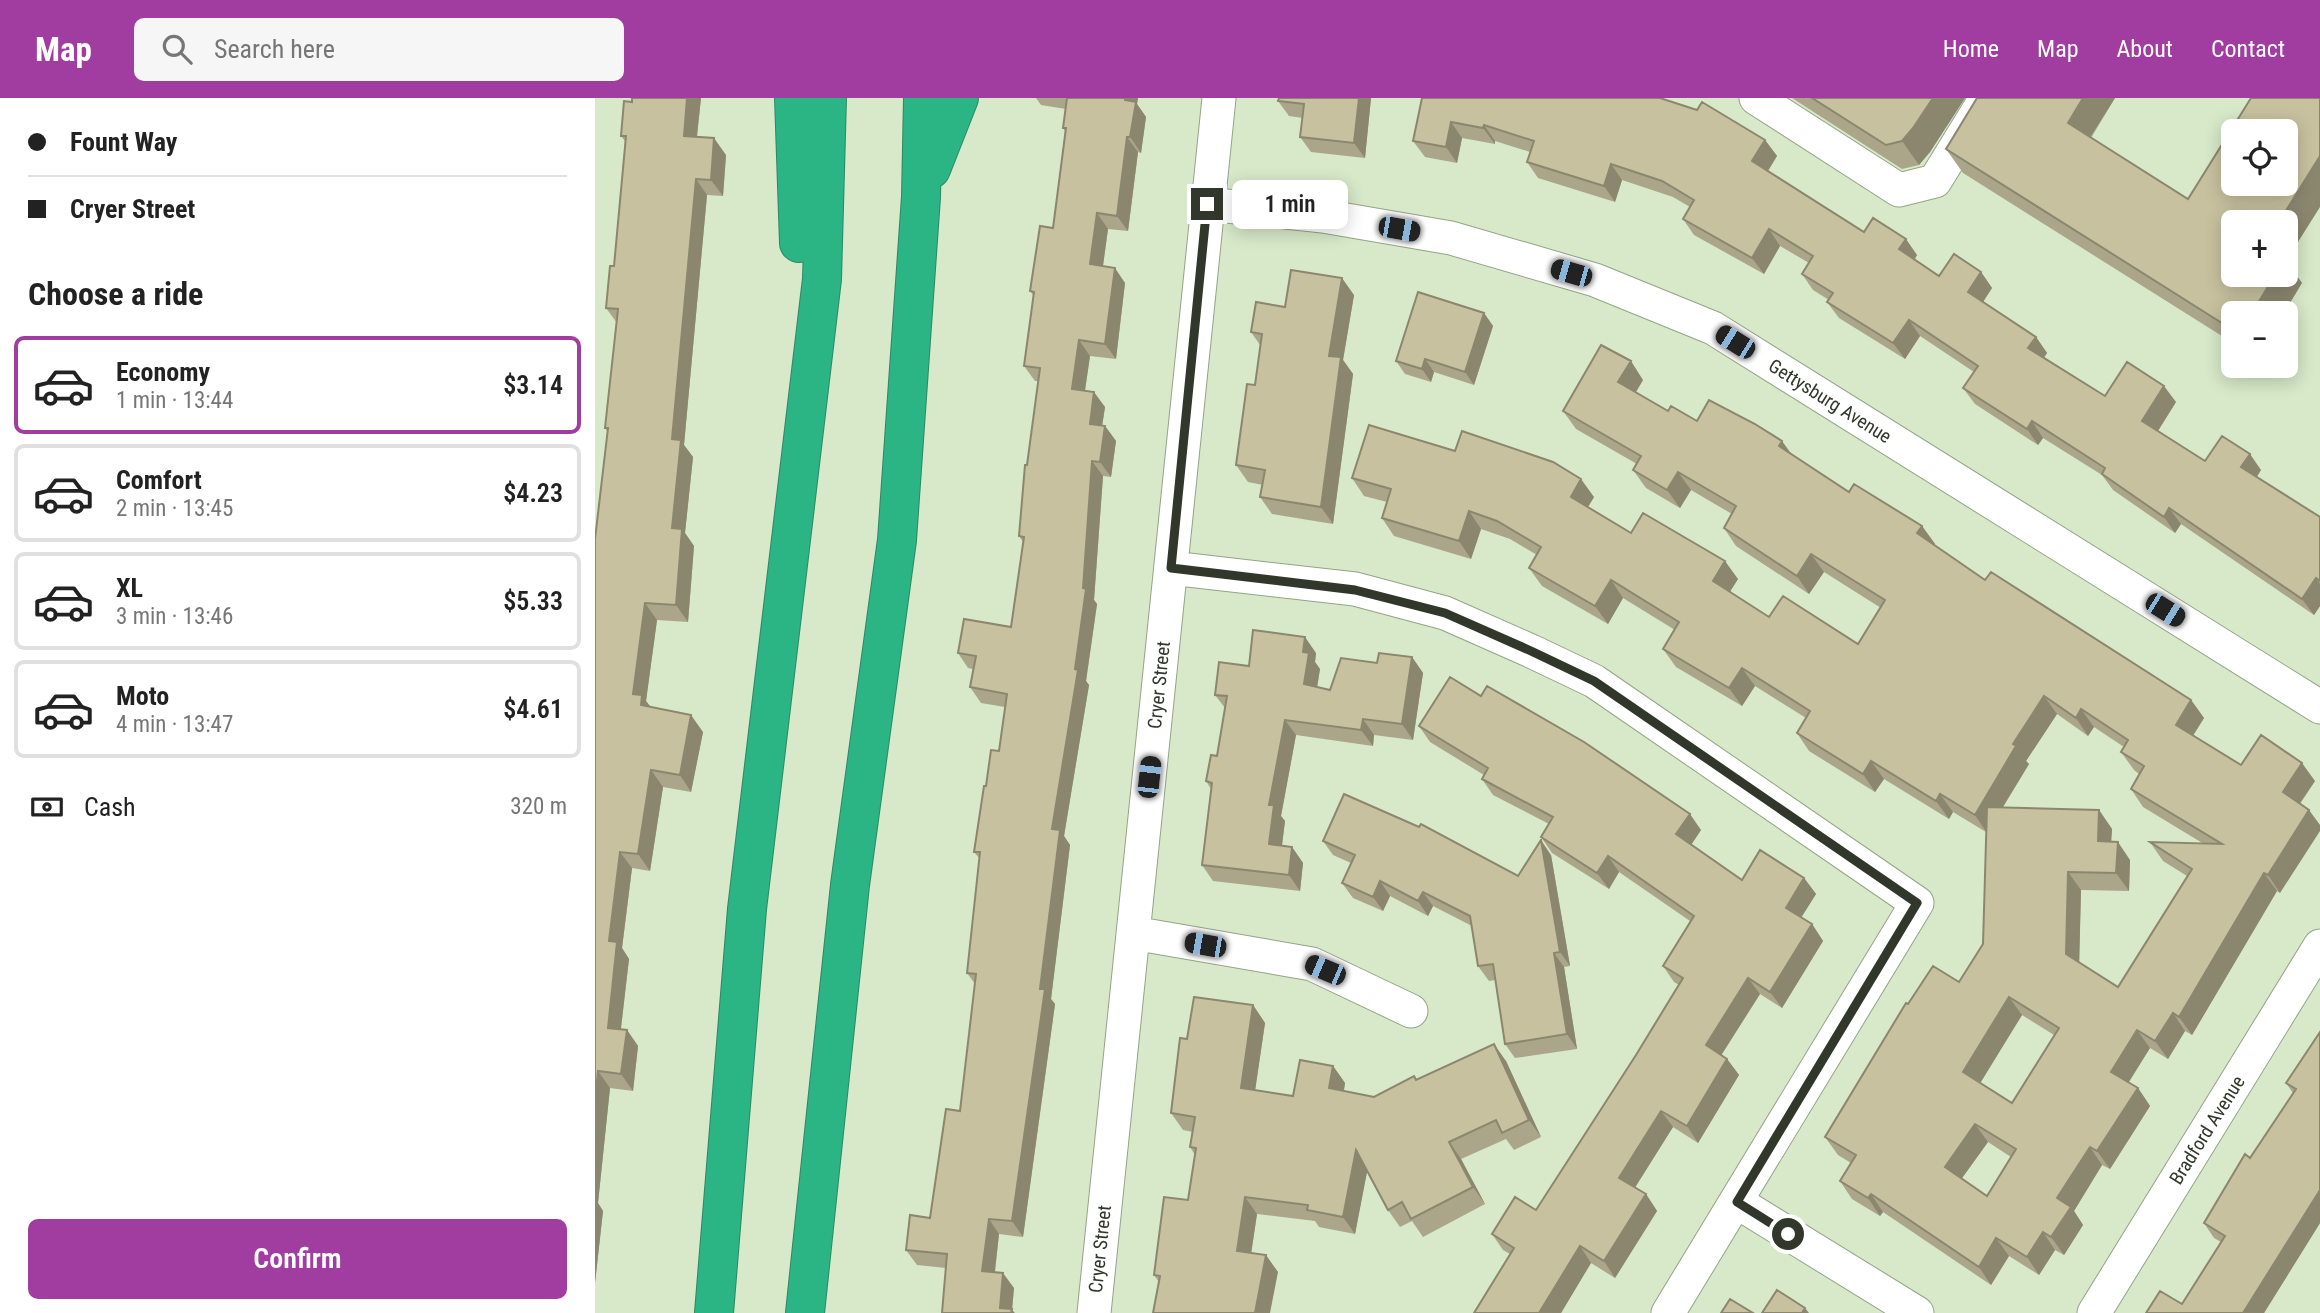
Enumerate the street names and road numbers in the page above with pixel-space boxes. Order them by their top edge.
street label: Gettysburg Avenue [1764,354,1896,448]
street label: Cryer Street [1143,640,1175,730]
street label: Bradford Avenue [2164,1071,2250,1189]
street label: Cryer Street [1084,1204,1116,1294]

